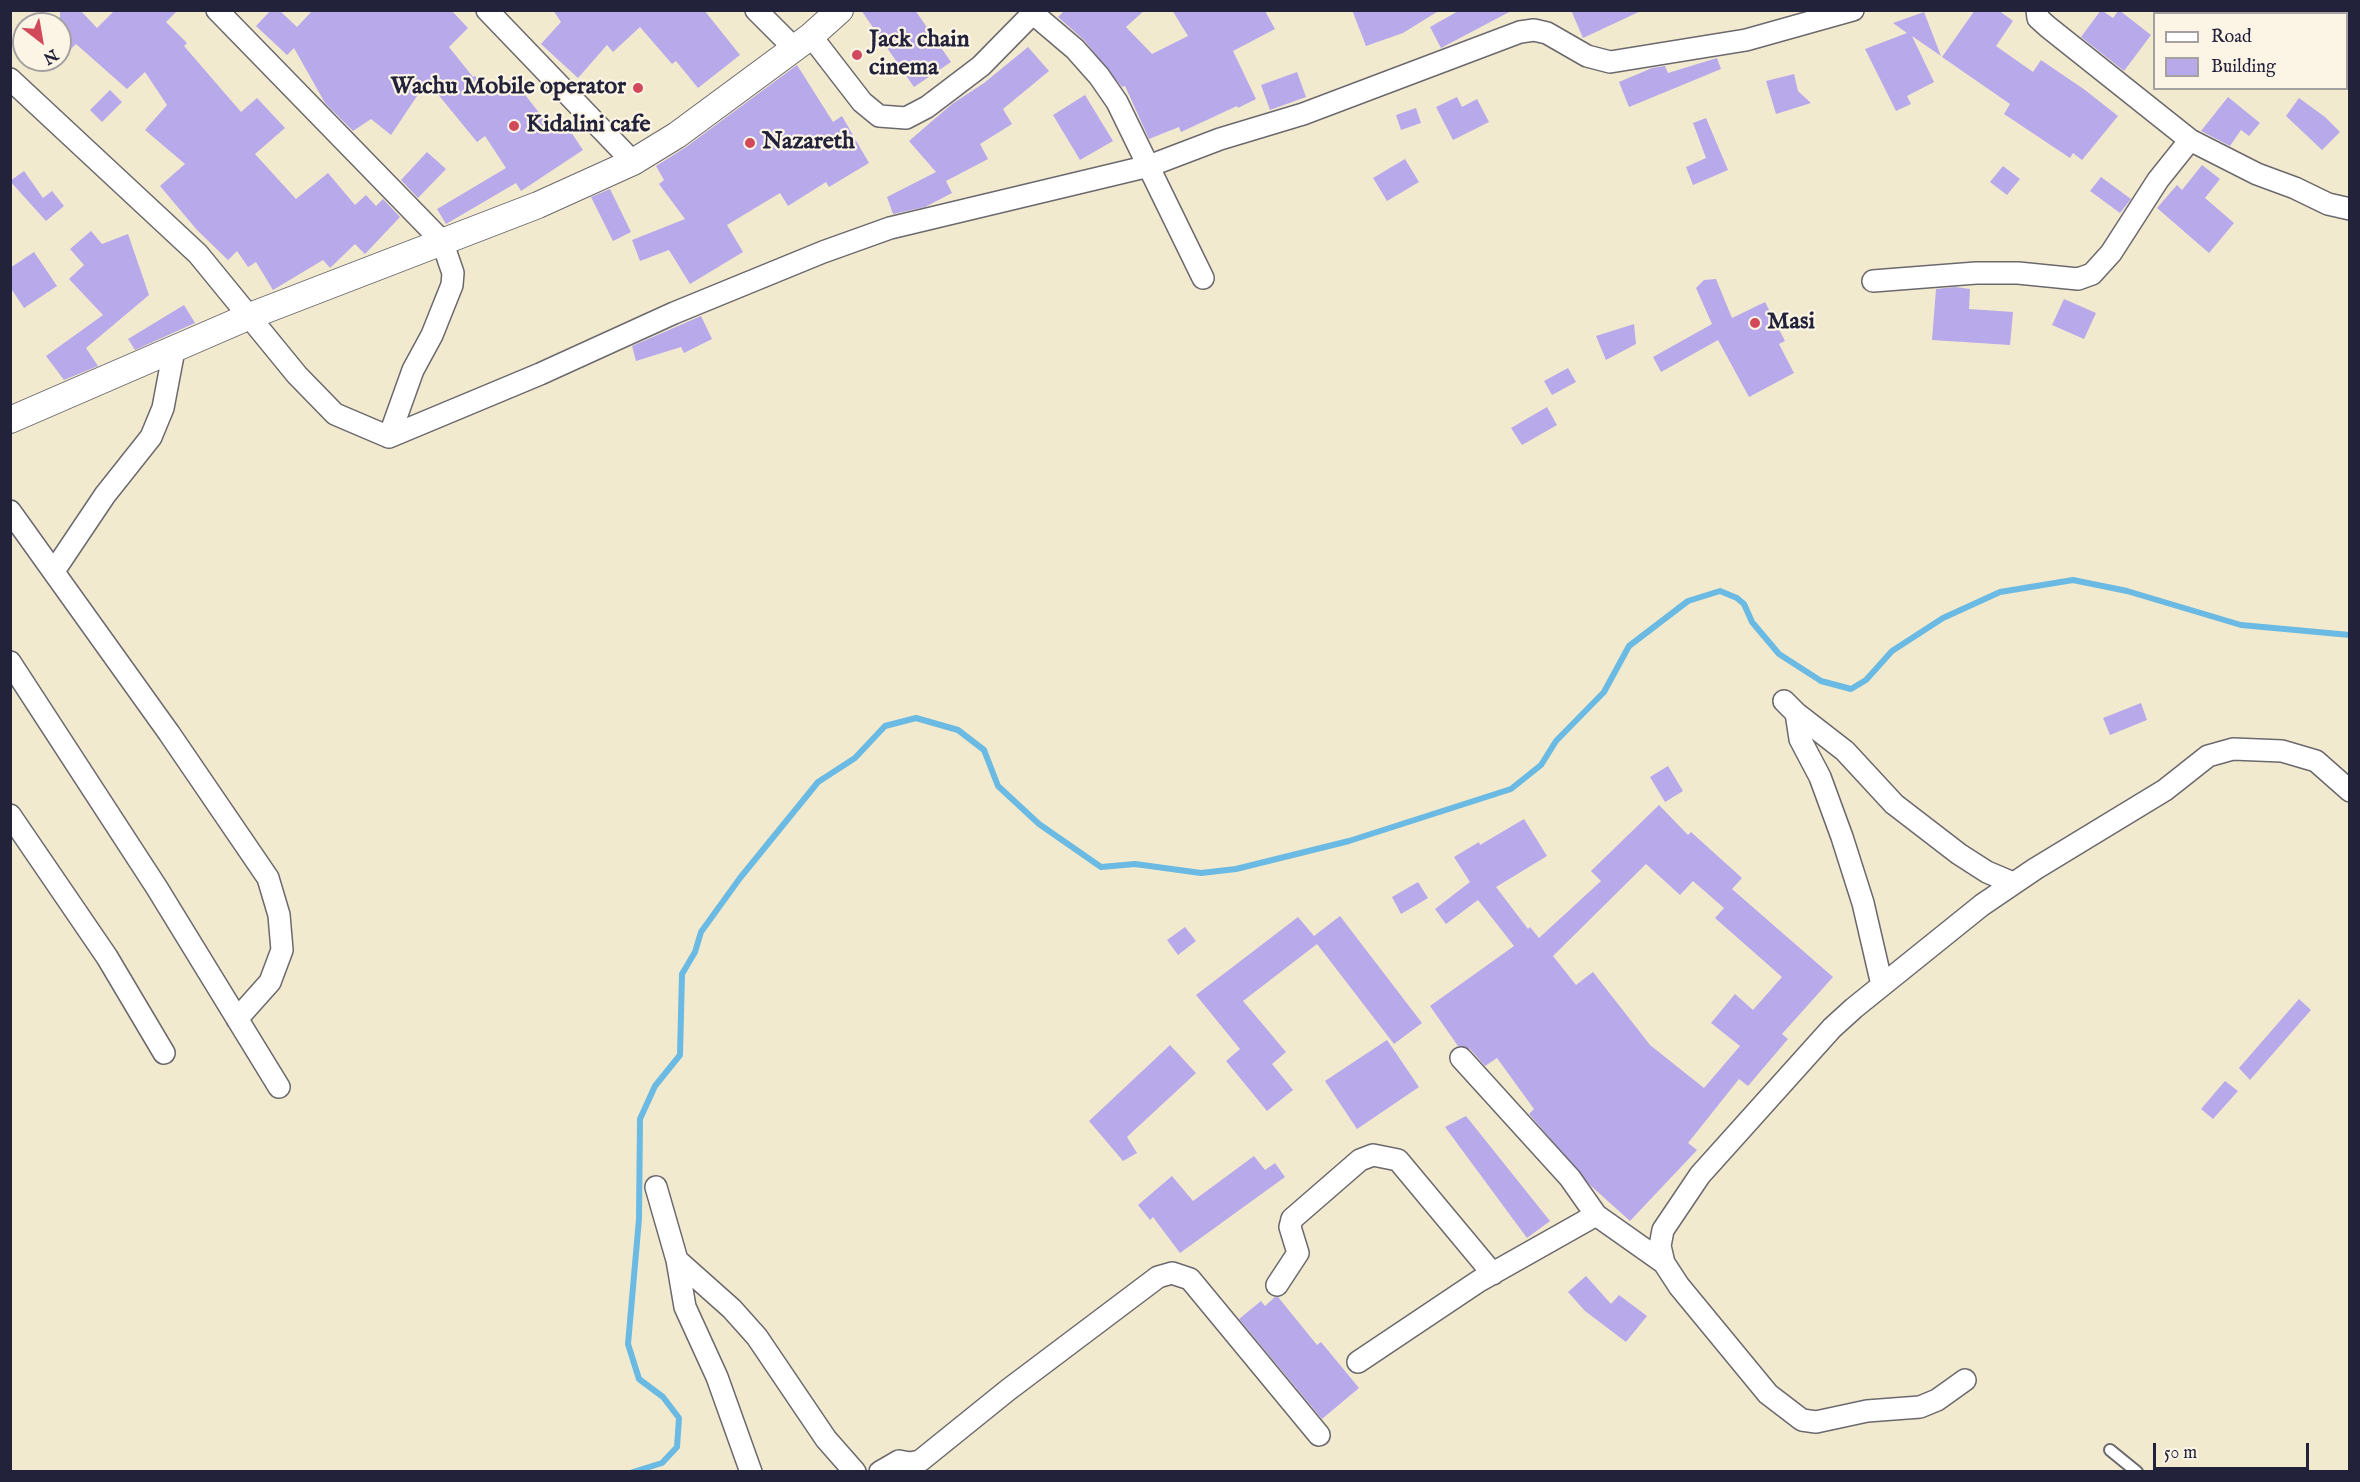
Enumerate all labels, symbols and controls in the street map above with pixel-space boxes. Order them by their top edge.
north arrow [12,12,72,72]
legend [2153,12,2348,90]
text: Road [2211,26,2252,49]
place label: Jack chain cinema [869,27,970,83]
text: N [39,44,61,68]
marker: Jack chain cinema [850,48,864,62]
text: Building [2211,56,2276,79]
place label: Wachu Mobile operator [391,74,626,102]
marker: Wachu Mobile operator [631,81,645,95]
place label: Kidalini cafe [526,112,651,140]
marker: Kidalini cafe [507,119,521,133]
place label: Nazareth [762,129,855,157]
marker: Nazareth [743,136,757,150]
place label: Masi [1767,309,1815,337]
marker: Masi [1748,316,1762,330]
scale bar [2156,1431,2312,1469]
text: 50 m [2164,1442,2197,1465]

